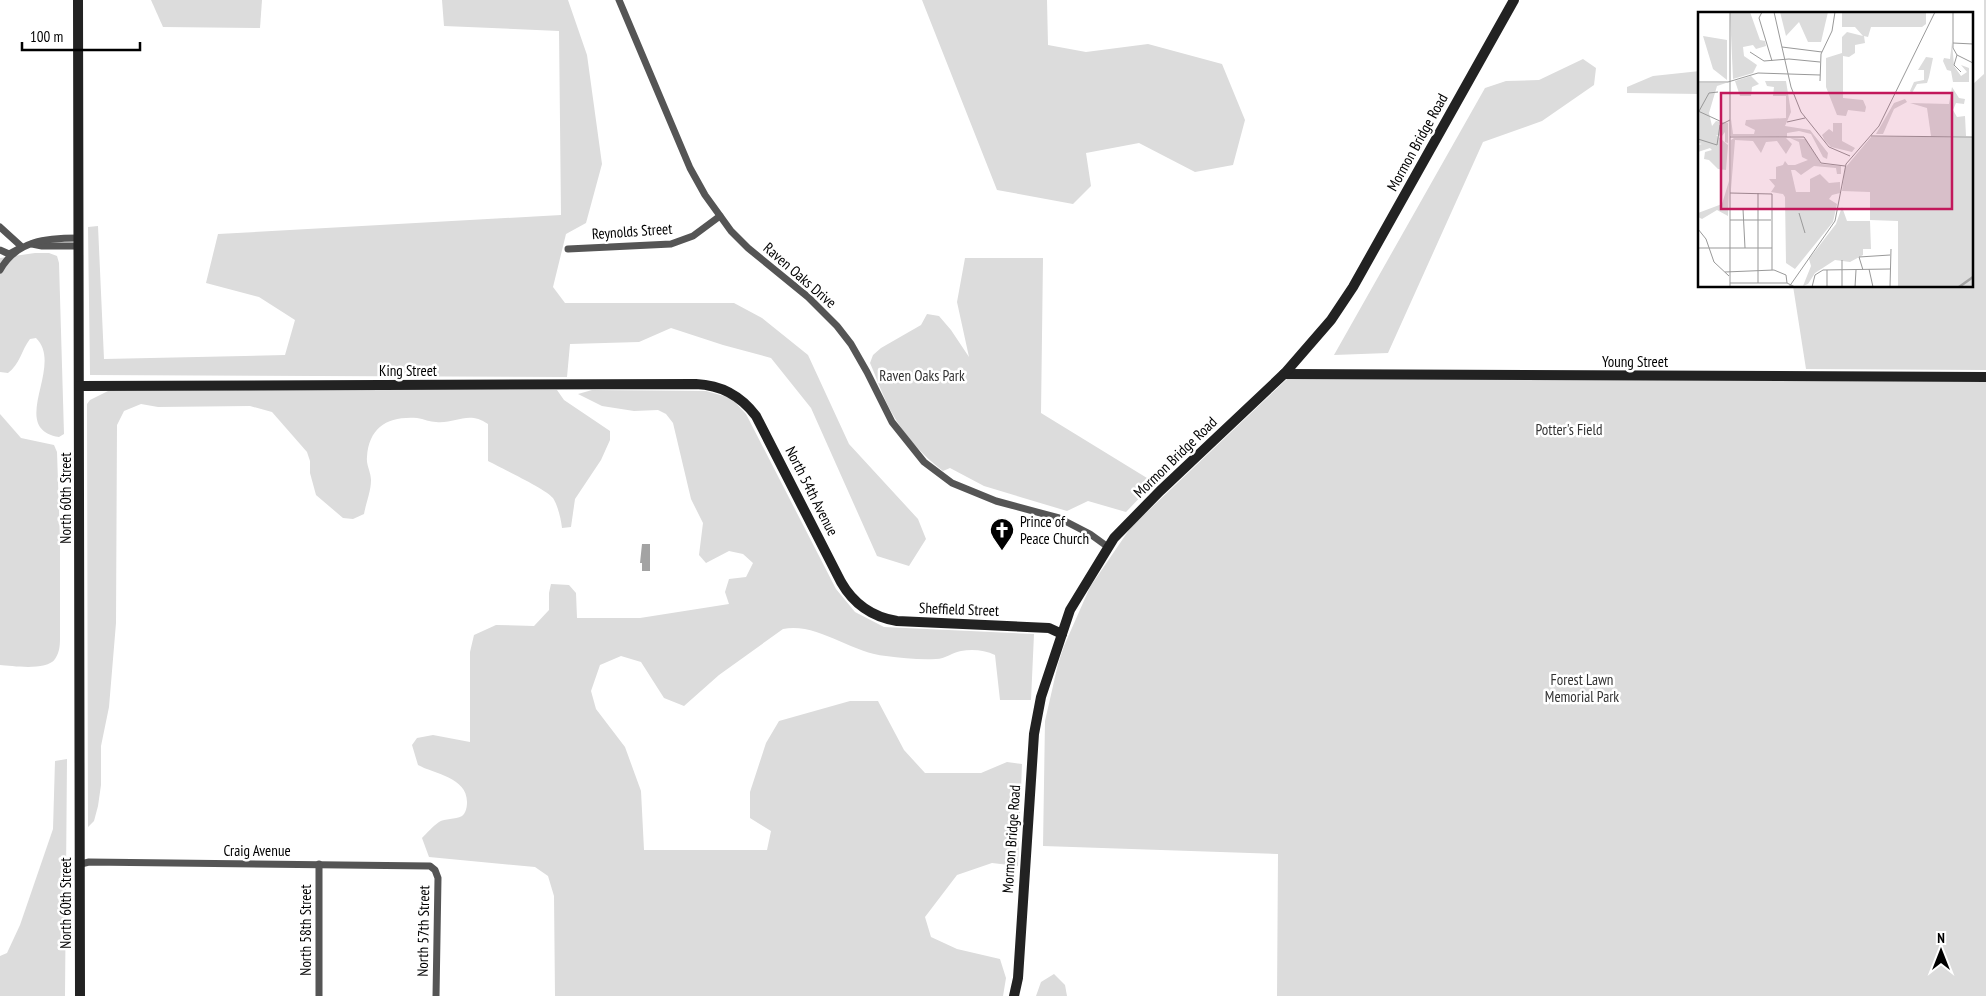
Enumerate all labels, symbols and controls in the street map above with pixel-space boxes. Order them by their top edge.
inset map [1698,12,1974,288]
scale bar [22,20,140,52]
text: 100 m [30,27,63,46]
street label: Mormon Bridge Road [1382,90,1452,194]
street label: Reynolds Street [591,219,673,243]
street label: Raven Oaks Drive [760,238,840,312]
street label: Young Street [1602,352,1668,371]
street label: King Street [379,361,437,380]
park label: Raven Oaks Park [879,366,965,385]
street label: Mormon Bridge Road [1129,412,1221,502]
park label: Potter's Field [1535,420,1603,439]
street label: North 54th Avenue [781,443,843,539]
street label: North 60th Street [56,452,75,544]
place label: Prince of Peace Church [1020,512,1089,548]
church icon: Prince of Peace Church [989,517,1015,551]
street label: Sheffield Street [919,598,999,620]
park label: Forest Lawn Memorial Park [1545,670,1619,706]
street label: Mormon Bridge Road [998,784,1024,894]
street label: Craig Avenue [223,841,291,860]
street label: North 60th Street [56,857,75,949]
street label: North 58th Street [296,884,315,976]
street label: North 57th Street [413,885,433,977]
north arrow [1916,926,1966,976]
text: N [1937,929,1945,947]

